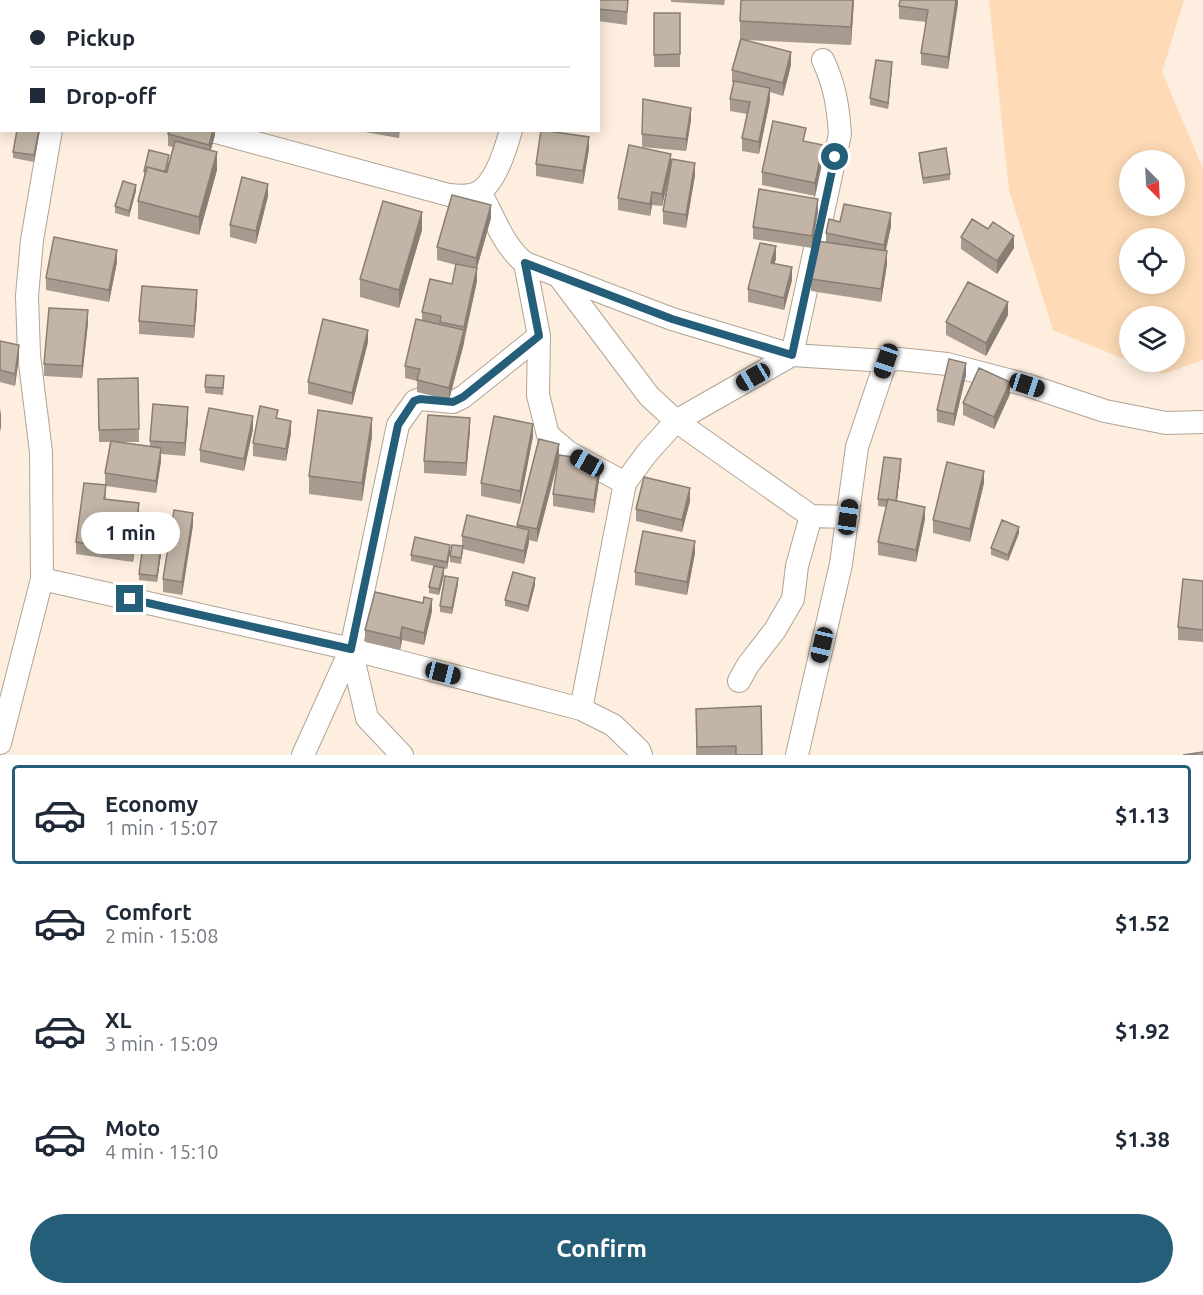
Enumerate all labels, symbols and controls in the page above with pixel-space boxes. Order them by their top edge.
text: Pickup [66,25,135,50]
text: Drop-off [66,83,156,108]
route start [821,143,848,170]
north arrow [1119,150,1185,216]
map controls [1119,150,1185,372]
button: locate [1119,228,1185,294]
button: layers [1119,306,1185,372]
car [872,341,900,381]
car [733,360,773,394]
car [1007,371,1047,399]
car [567,446,607,480]
car [837,498,859,536]
callout: 1 min [80,512,180,554]
text: 1 min [105,521,156,544]
route end [116,585,143,612]
car [809,625,835,665]
car [423,660,463,686]
icon: car [33,788,87,842]
text: Economy [105,791,198,816]
text: $1.13 [1115,802,1170,827]
text: 1 min · 15:07 [105,816,219,839]
icon: car [33,896,87,950]
text: Comfort [105,899,192,924]
text: $1.52 [1115,910,1170,935]
text: 2 min · 15:08 [105,924,219,947]
icon: car [33,1004,87,1058]
text: XL [105,1007,132,1032]
text: $1.92 [1115,1018,1170,1043]
text: 3 min · 15:09 [105,1032,219,1055]
icon: car [33,1112,87,1166]
text: Moto [105,1115,160,1140]
text: $1.38 [1115,1126,1170,1151]
text: 4 min · 15:10 [105,1140,219,1163]
button: Confirm [30,1214,1173,1283]

